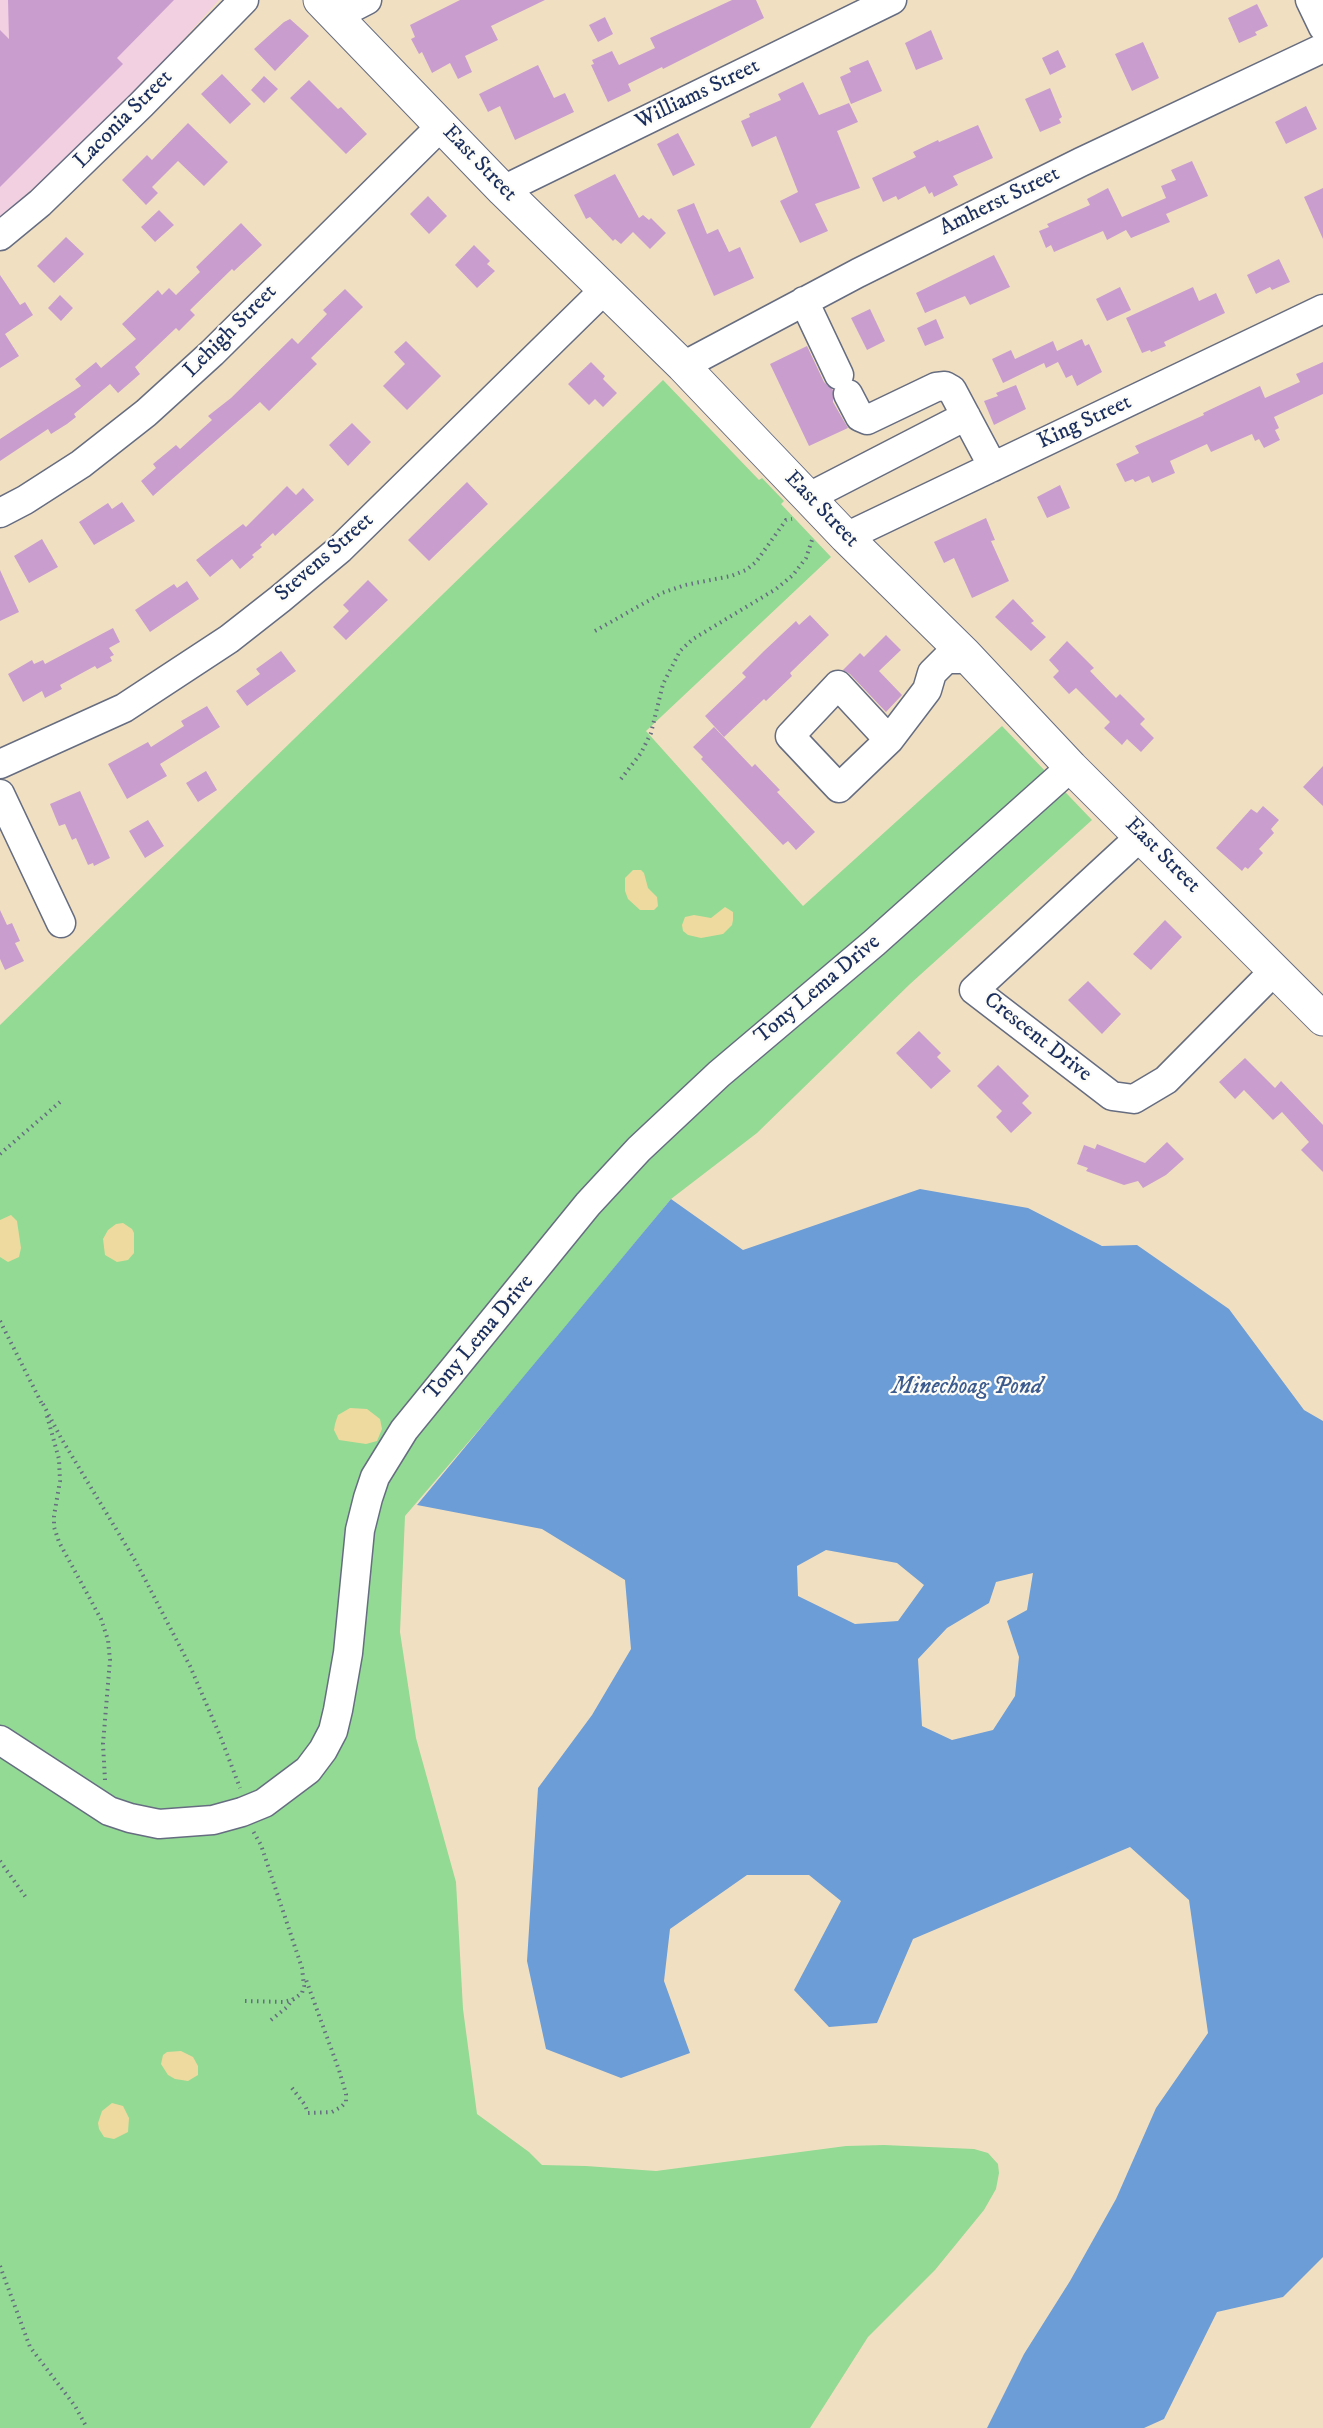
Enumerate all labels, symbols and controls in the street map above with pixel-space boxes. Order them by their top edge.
street label: Williams Street [632,54,764,136]
street label: Laconia Street [69,65,179,175]
street label: East Street [436,120,522,208]
street label: Amherst Street [936,162,1064,242]
street label: Lehigh Street [179,280,283,384]
street label: King Street [1034,390,1136,456]
street label: East Street [778,466,864,554]
street label: Stevens Street [270,508,380,608]
street label: East Street [1119,813,1205,899]
street label: Tony Lema Drive [750,930,886,1050]
street label: Crescent Drive [978,988,1096,1088]
street label: Tony Lema Drive [420,1270,540,1406]
water label: Minechoag Pond [892,1374,1042,1402]

